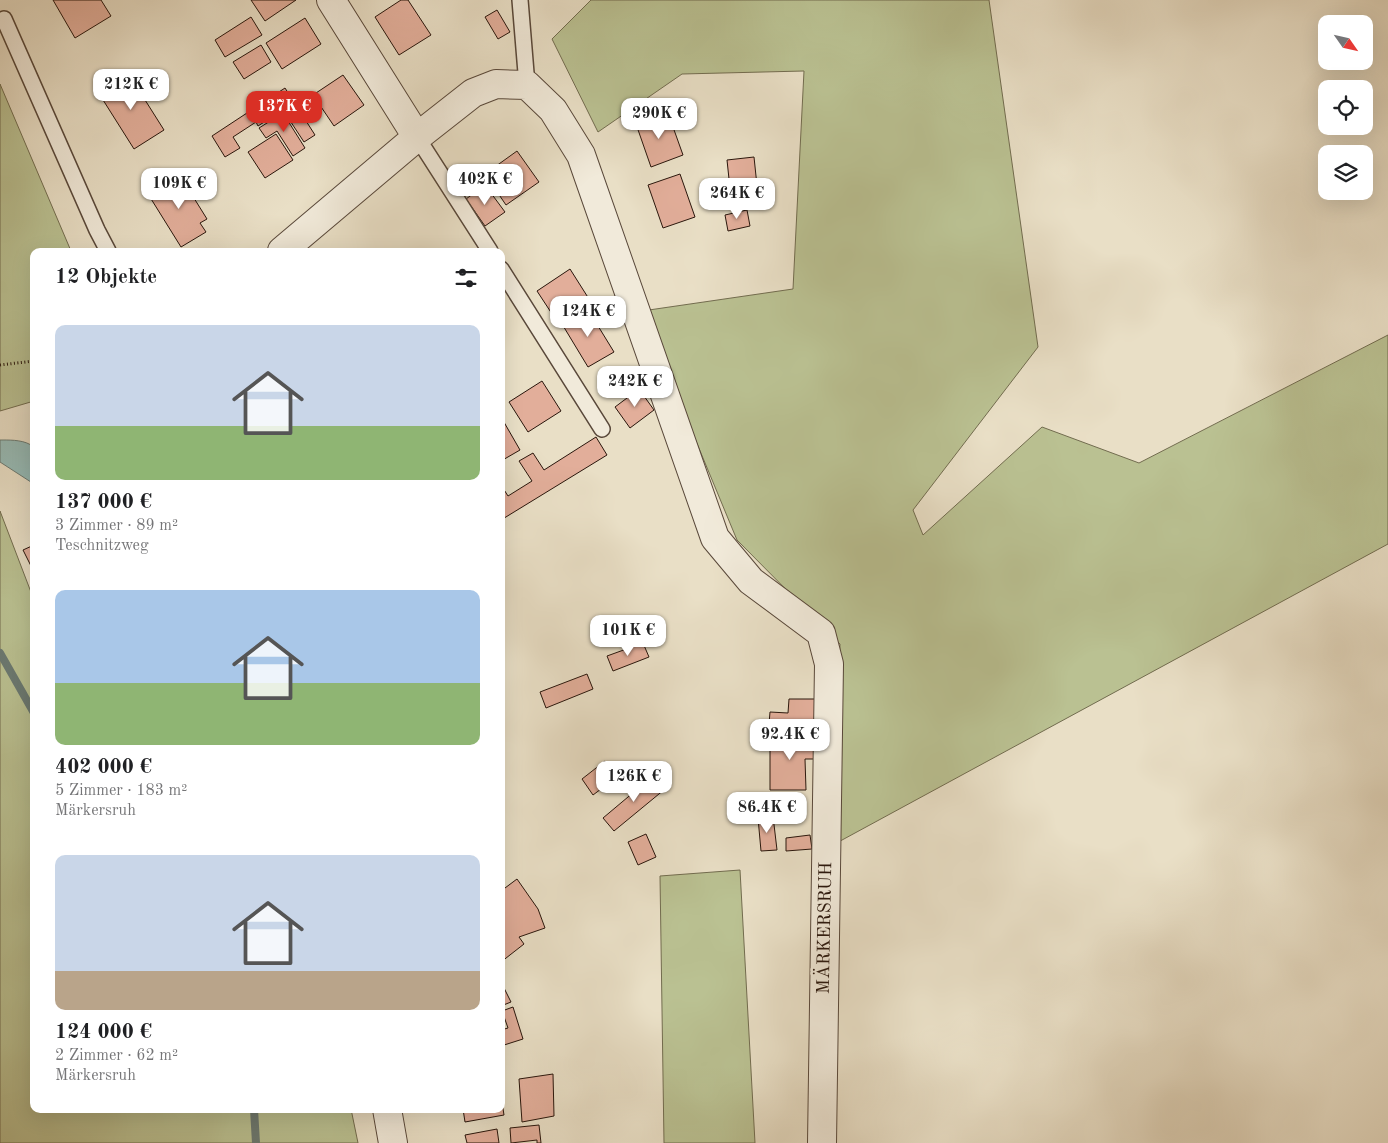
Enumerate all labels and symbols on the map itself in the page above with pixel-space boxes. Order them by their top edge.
north arrow [1318,15,1372,70]
pin: 212K € [90,68,172,111]
pin: 137K € [243,90,325,133]
pin: 290K € [618,98,700,140]
pin: 402K € [444,164,526,206]
pin: 109K € [138,168,220,210]
pin: 264K € [696,178,778,220]
pin: 124K € [547,296,629,338]
pin: 242K € [594,366,676,408]
pin: 101K € [587,614,669,657]
pin: 92.4K € [744,718,836,761]
pin: 126K € [593,760,675,803]
pin: 86.4K € [721,792,813,834]
street label: MÄRKERSRUH [812,862,835,994]

